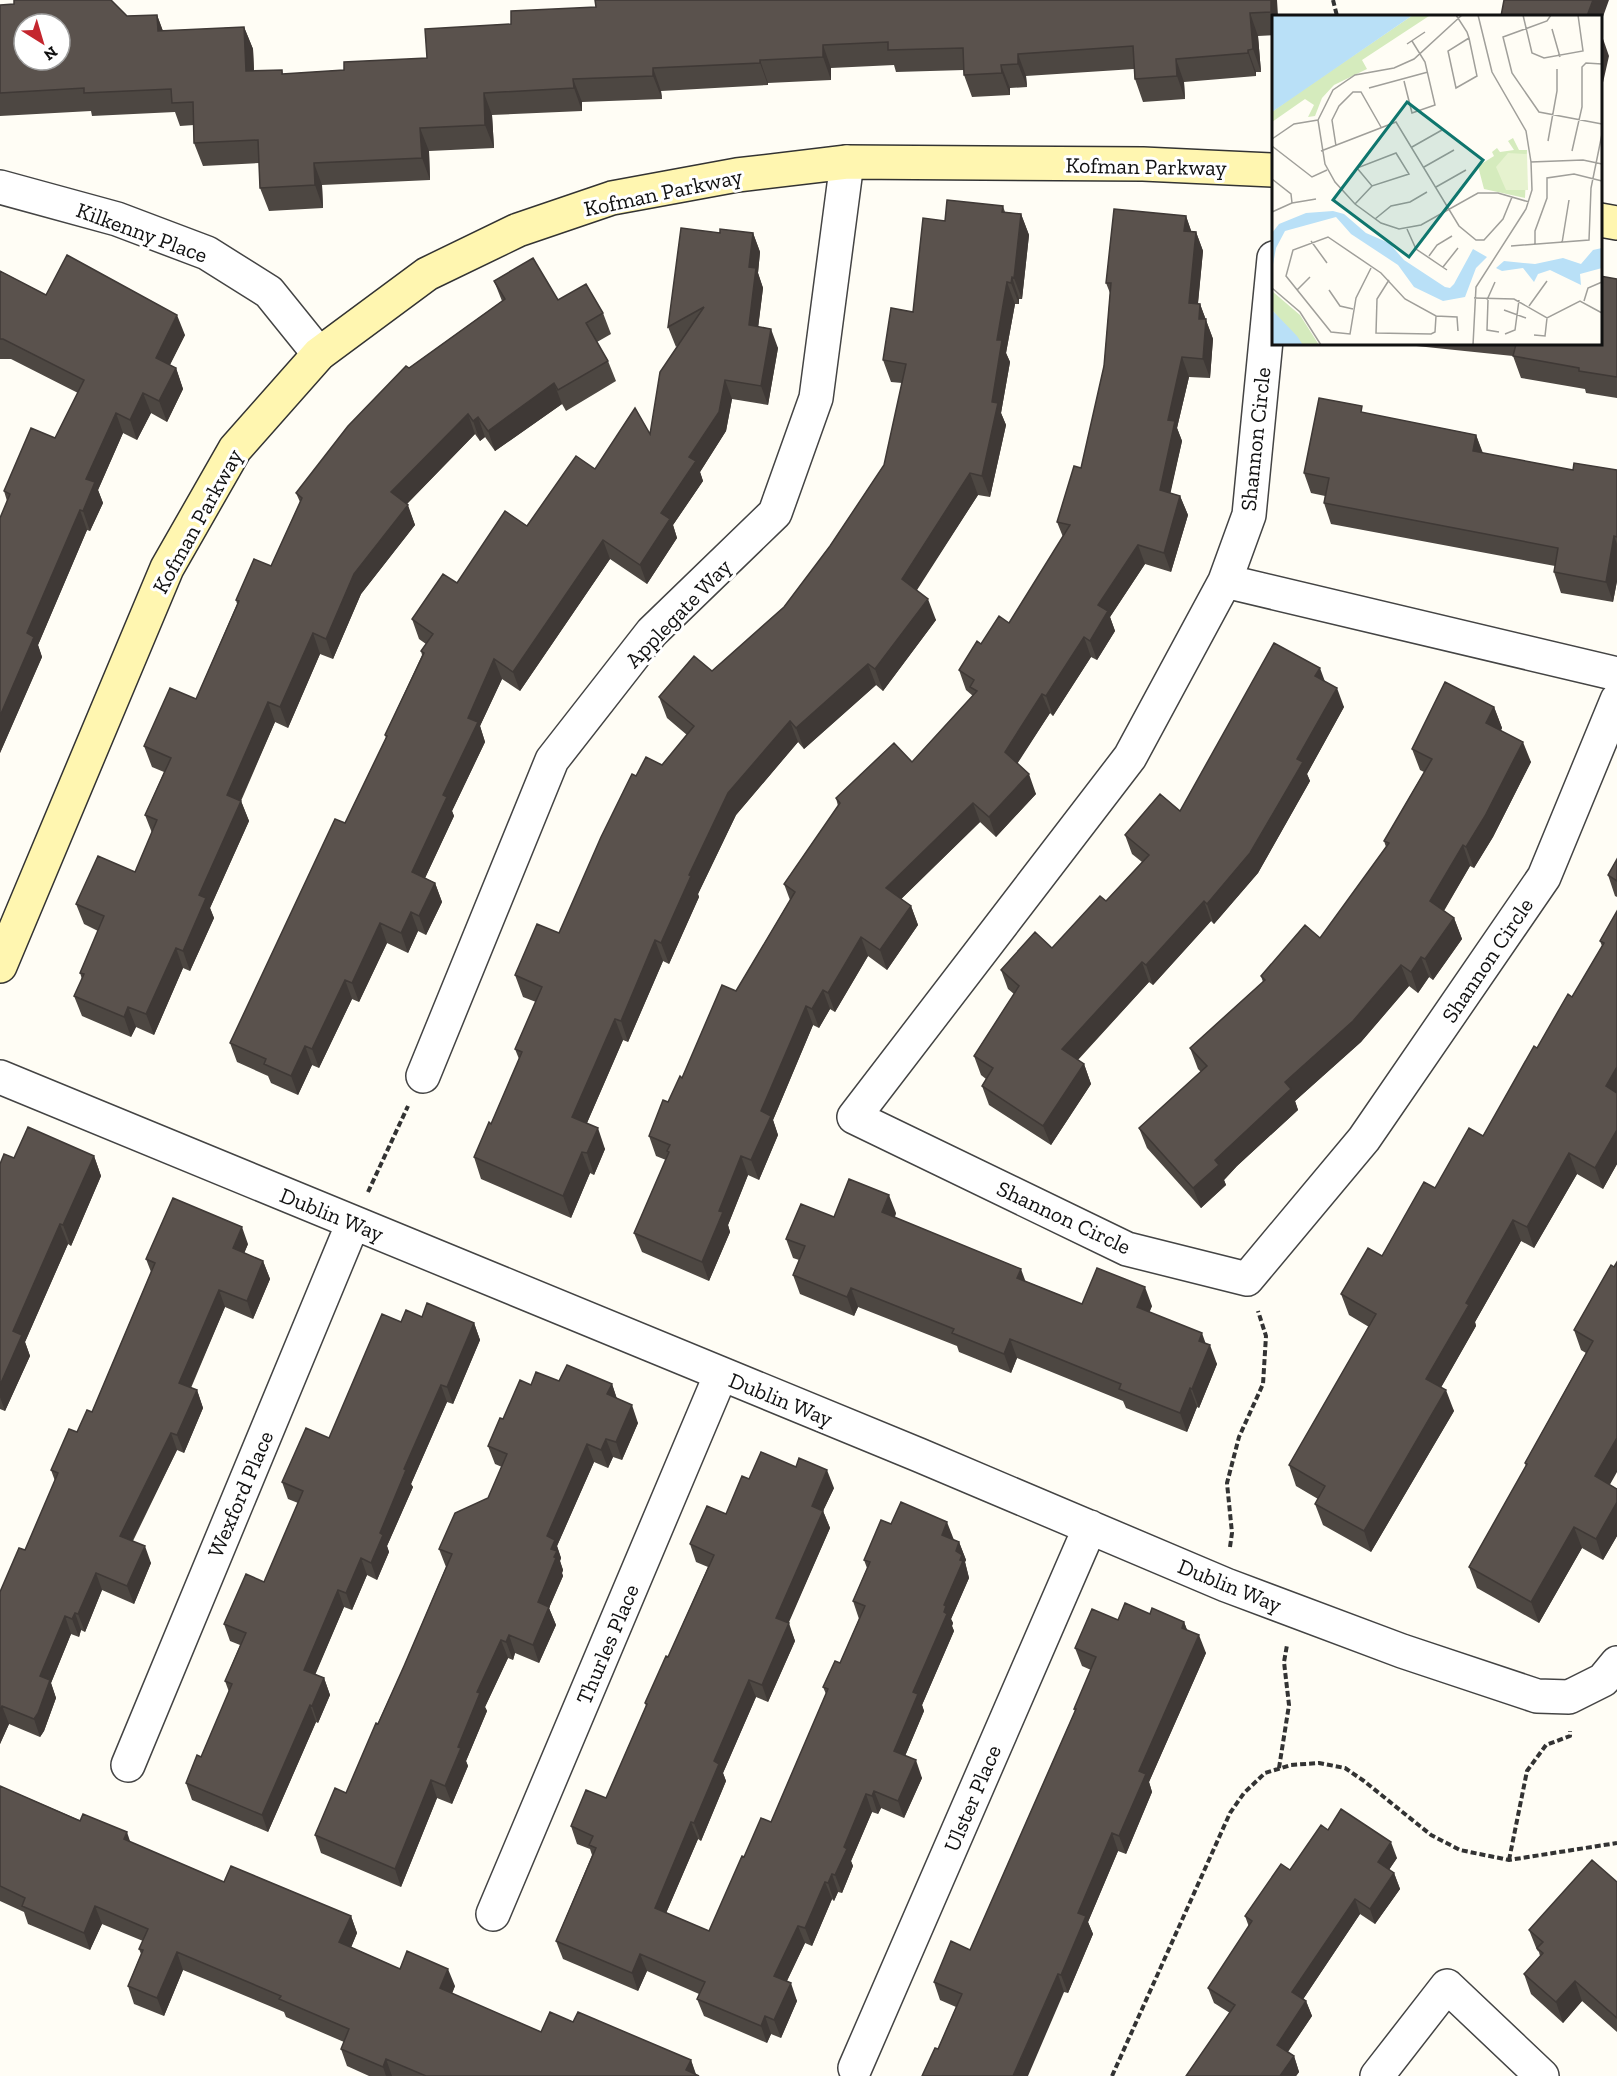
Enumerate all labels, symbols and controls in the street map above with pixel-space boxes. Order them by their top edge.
north arrow [12,12,72,72]
inset map [1272,15,1602,345]
text: N [40,42,61,65]
street label: Kofman Parkway [1065,152,1228,181]
street label: Kofman Parkway [581,162,745,222]
street label: Kilkenny Place [73,196,211,269]
street label: Shannon Circle [1235,366,1276,512]
street label: Kofman Parkway [147,444,249,598]
street label: Applegate Way [620,553,738,673]
street label: Shannon Circle [1436,893,1539,1028]
street label: Shannon Circle [992,1175,1135,1260]
street label: Dublin Way [276,1181,388,1248]
street label: Dublin Way [725,1366,837,1433]
street label: Wexford Place [202,1427,279,1562]
street label: Dublin Way [1174,1552,1286,1619]
street label: Thurles Place [570,1580,645,1708]
street label: Ulster Place [938,1741,1007,1856]

